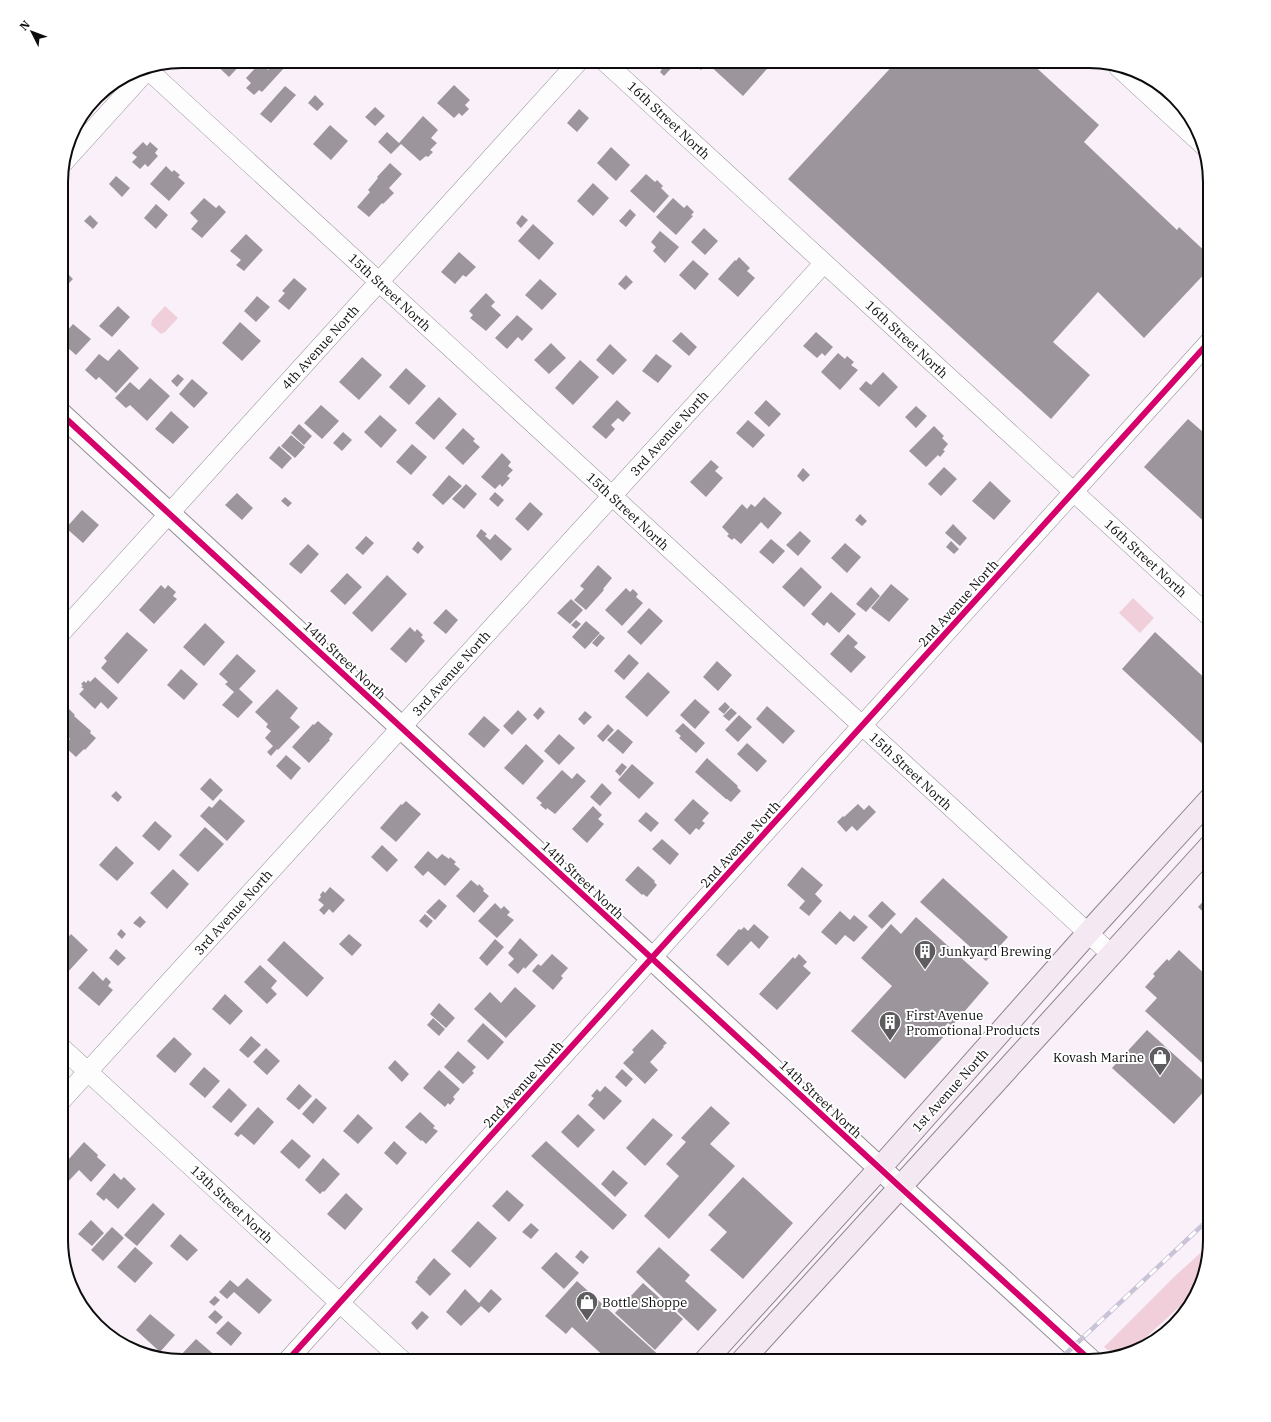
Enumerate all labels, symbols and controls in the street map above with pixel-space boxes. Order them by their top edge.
north arrow [12,12,52,52]
text: N [16,17,33,33]
street label: 16th Street North [624,78,714,163]
street label: 15th Street North [345,250,435,335]
street label: 16th Street North [862,297,952,382]
street label: 4th Avenue North [278,301,363,393]
street label: 3rd Avenue North [627,387,712,480]
street label: 15th Street North [583,469,673,554]
street label: 16th Street North [1101,516,1191,601]
street label: 2nd Avenue North [915,556,1002,651]
street label: 14th Street North [300,618,390,703]
street label: 3rd Avenue North [409,627,494,720]
street label: 15th Street North [866,729,956,814]
street label: 2nd Avenue North [697,797,784,892]
street label: 14th Street North [538,838,628,923]
street label: 3rd Avenue North [191,866,276,959]
building icon: Junkyard Brewing [912,938,938,971]
place label: Junkyard Brewing [940,943,1051,960]
place label: First Avenue Promotional Products [906,1007,1040,1039]
building icon: First Avenue Promotional Products [877,1009,903,1042]
street label: 2nd Avenue North [480,1037,567,1132]
shop icon: Kovash Marine [1147,1044,1173,1077]
street label: 1st Avenue North [908,1045,992,1136]
place label: Kovash Marine [1053,1049,1144,1066]
street label: 14th Street North [776,1057,866,1142]
street label: 13th Street North [187,1162,277,1247]
shop icon: Bottle Shoppe [574,1289,600,1322]
place label: Bottle Shoppe [602,1294,687,1311]

